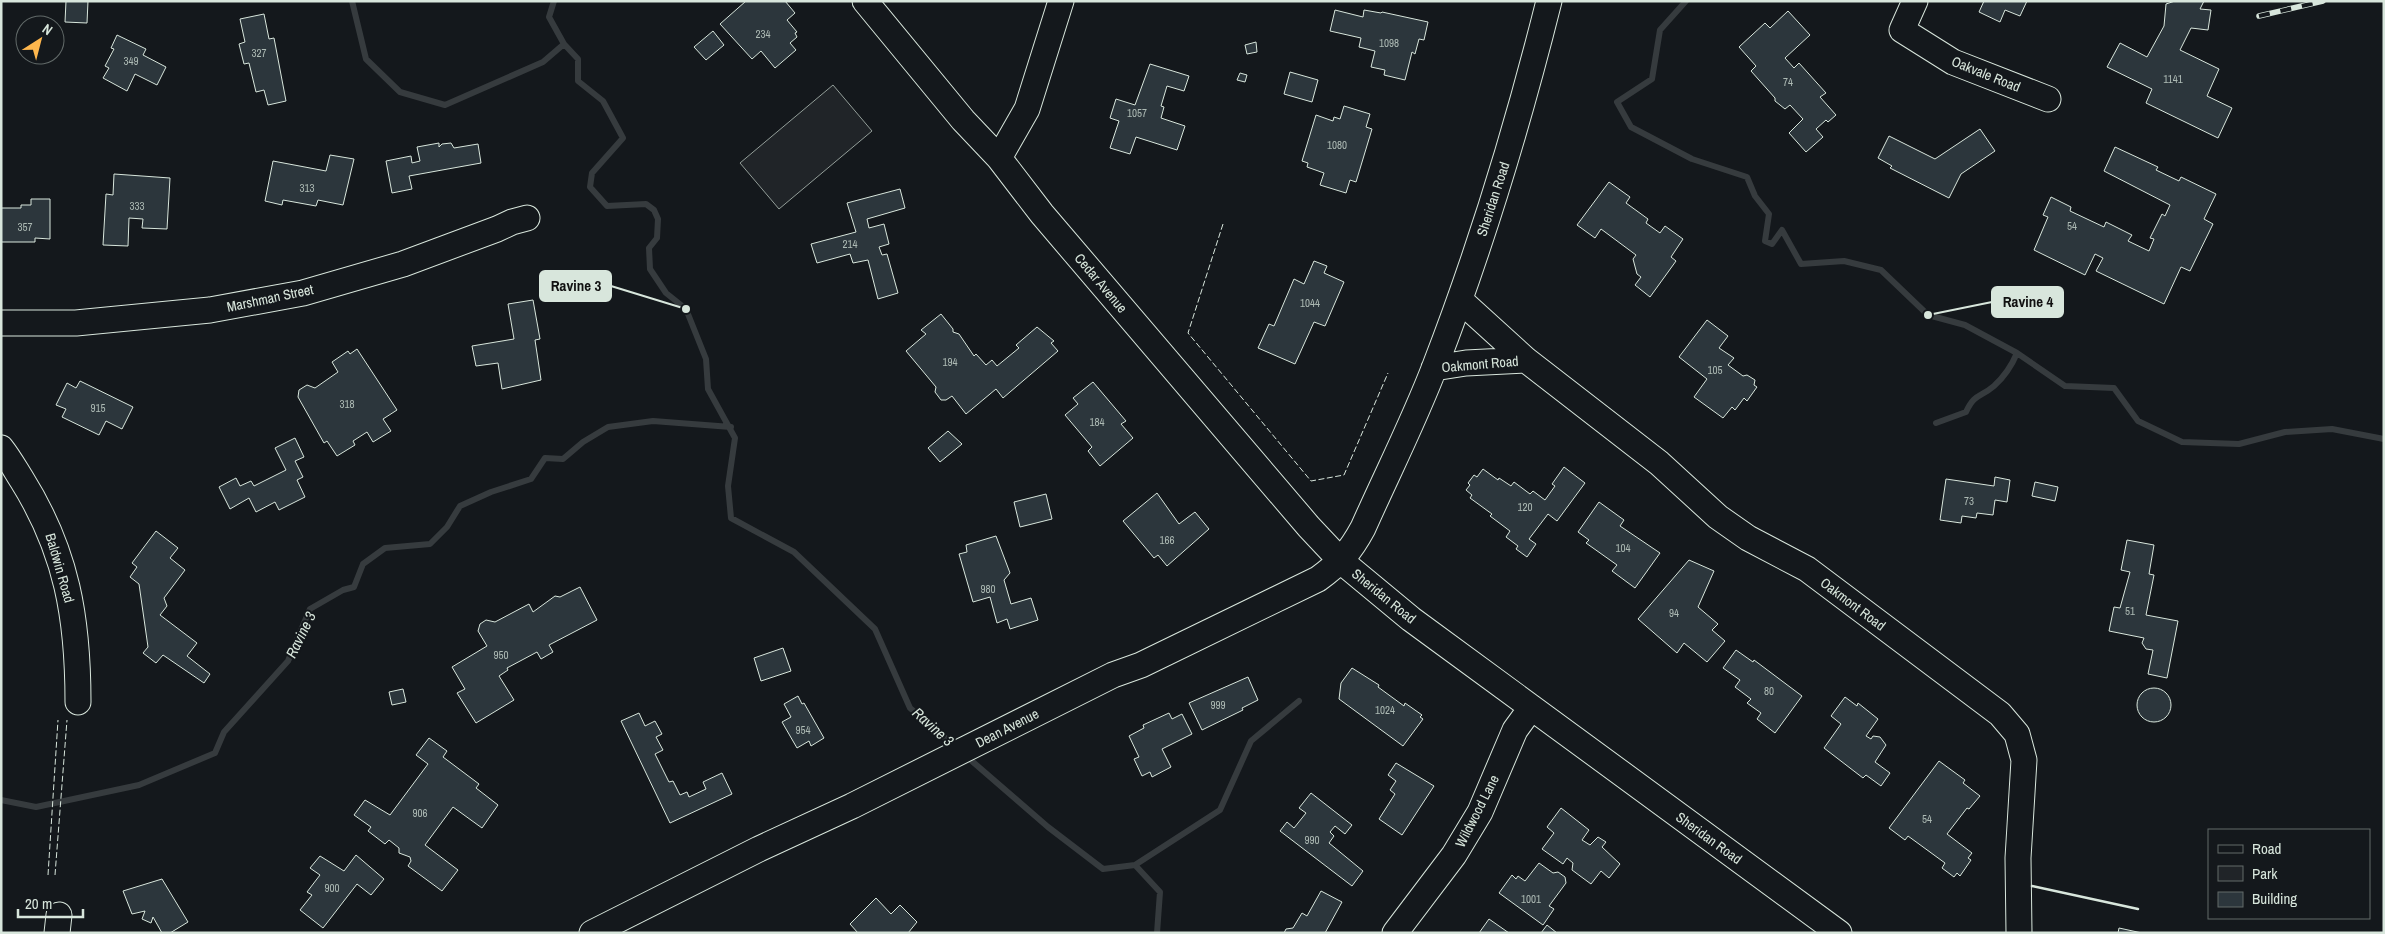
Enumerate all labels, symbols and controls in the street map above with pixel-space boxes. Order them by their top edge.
north arrow [15,15,65,65]
text: N [39,20,56,39]
house number: 234 [755,27,771,41]
house number: 1098 [1379,36,1399,50]
house number: 327 [251,46,267,60]
street label: Oakvale Road [1949,52,2023,96]
house number: 349 [123,54,139,68]
house number: 1141 [2163,72,2183,86]
house number: 74 [1783,75,1793,89]
house number: 1057 [1127,106,1147,120]
house number: 1080 [1327,138,1347,152]
street label: Sheridan Road [1473,159,1513,239]
house number: 313 [299,181,315,195]
house number: 333 [129,199,145,213]
house number: 54 [2067,219,2077,233]
house number: 357 [17,220,33,234]
house number: 214 [842,237,858,251]
street label: Cedar Avenue [1071,249,1131,317]
callout: Ravine 3 [540,271,611,301]
text: Ravine 3 [551,275,601,296]
street label: Marshman Street [225,280,315,316]
callout: Ravine 4 [1992,287,2063,317]
text: Ravine 4 [2003,291,2053,312]
house number: 1044 [1300,296,1320,310]
street label: Oakmont Road [1441,352,1519,376]
house number: 194 [942,355,958,369]
house number: 105 [1707,363,1723,377]
house number: 318 [339,397,355,411]
house number: 915 [90,401,106,415]
house number: 184 [1089,415,1105,429]
house number: 73 [1964,494,1974,508]
house number: 120 [1517,500,1533,514]
street label: Baldwin Road [41,531,79,605]
house number: 166 [1159,533,1175,547]
house number: 104 [1615,541,1631,555]
street label: Sheridan Road [1348,565,1420,627]
street label: Oakmont Road [1817,574,1889,634]
house number: 980 [980,582,996,596]
house number: 51 [2125,604,2135,618]
house number: 94 [1669,606,1679,620]
water label: Ravine 3 [280,608,321,662]
house number: 950 [493,648,509,662]
house number: 80 [1764,684,1774,698]
house number: 999 [1210,698,1226,712]
water label: Ravine 3 [908,702,959,751]
house number: 1024 [1375,703,1395,717]
street label: Dean Avenue [972,704,1042,752]
house number: 954 [795,723,811,737]
street label: Wildwood Lane [1451,772,1503,850]
house number: 906 [412,806,428,820]
street label: Sheridan Road [1672,808,1746,868]
house number: 54 [1922,812,1932,826]
legend [2208,829,2370,919]
house number: 990 [1304,833,1320,847]
text: Road [2252,838,2281,859]
text: Park [2252,863,2278,884]
house number: 900 [324,881,340,895]
scale bar [18,886,82,918]
text: Building [2252,888,2297,909]
house number: 1001 [1521,892,1541,906]
text: 20 m [25,893,52,914]

